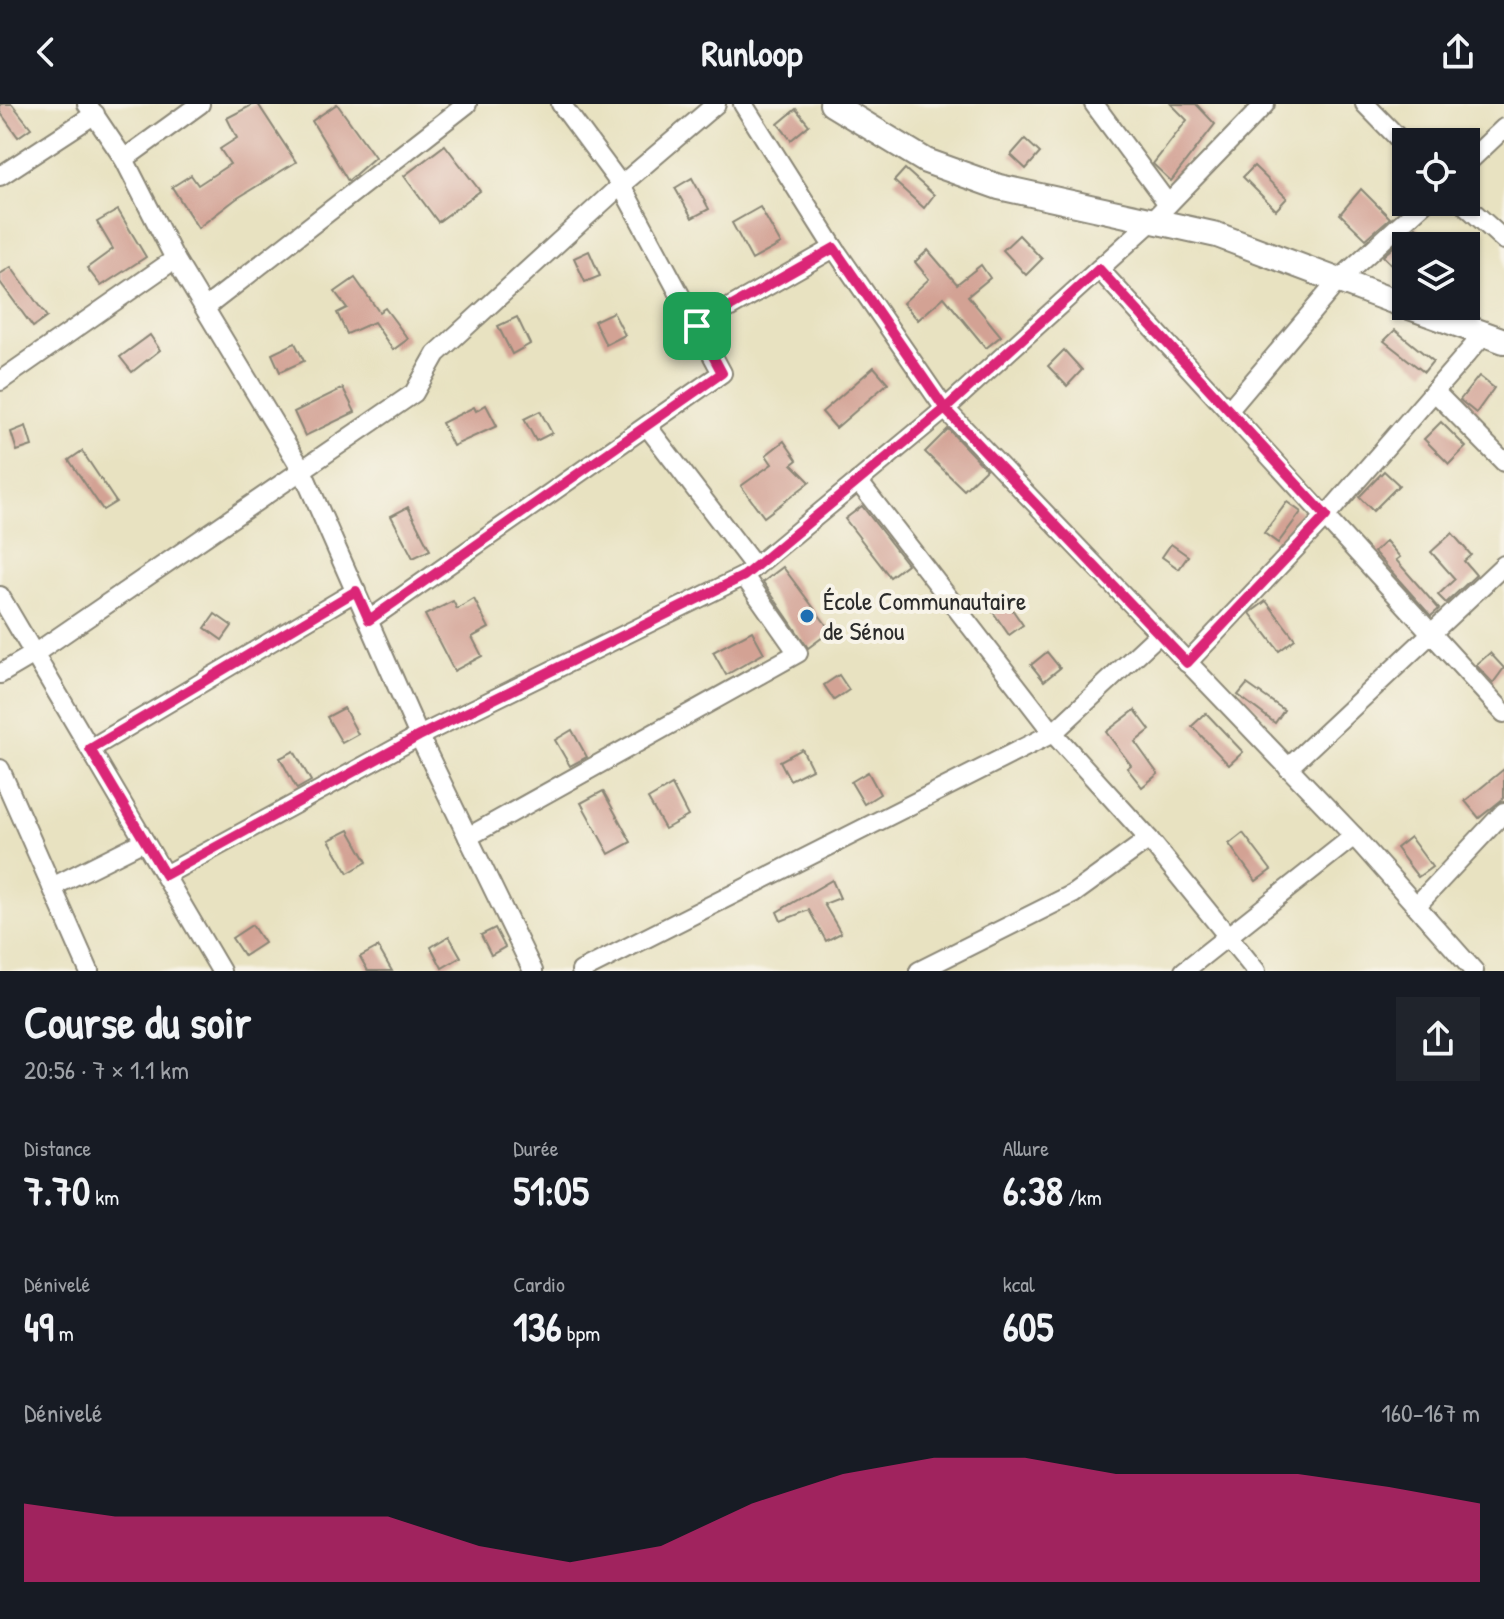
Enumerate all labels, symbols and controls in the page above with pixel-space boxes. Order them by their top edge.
text: Runloop [701,28,803,77]
icon: back [24,30,68,74]
icon: share [1436,30,1480,74]
map controls [1392,128,1480,320]
button: locate [1392,128,1480,216]
button: layers [1392,232,1480,320]
pin [663,292,731,360]
icon: arrive [675,304,719,348]
place label: École Communautaire de Sénou [823,583,1026,648]
marker: École Communautaire de Sénou [798,607,816,625]
text: Course du soir [24,992,251,1052]
button: share [1396,997,1480,1081]
text: 20:56 · 7 × 1.1 km [24,1052,189,1087]
text: Distance [24,1133,91,1163]
text: Durée [513,1133,559,1163]
text: Allure [1003,1133,1049,1163]
text: 7.70 [24,1163,90,1217]
text: 51:05 [513,1163,589,1217]
text: 6:38 [1003,1163,1063,1217]
text: km [90,1182,119,1212]
text: /km [1063,1182,1102,1212]
text: Dénivelé [24,1269,90,1299]
text: Cardio [513,1269,565,1299]
text: kcal [1003,1269,1035,1299]
text: 49 [24,1299,54,1353]
text: 136 [513,1299,562,1353]
text: 605 [1003,1299,1053,1353]
text: m [54,1318,74,1348]
text: bpm [562,1318,600,1348]
text: Dénivelé [24,1395,102,1430]
text: 160–167 m [1381,1395,1480,1430]

